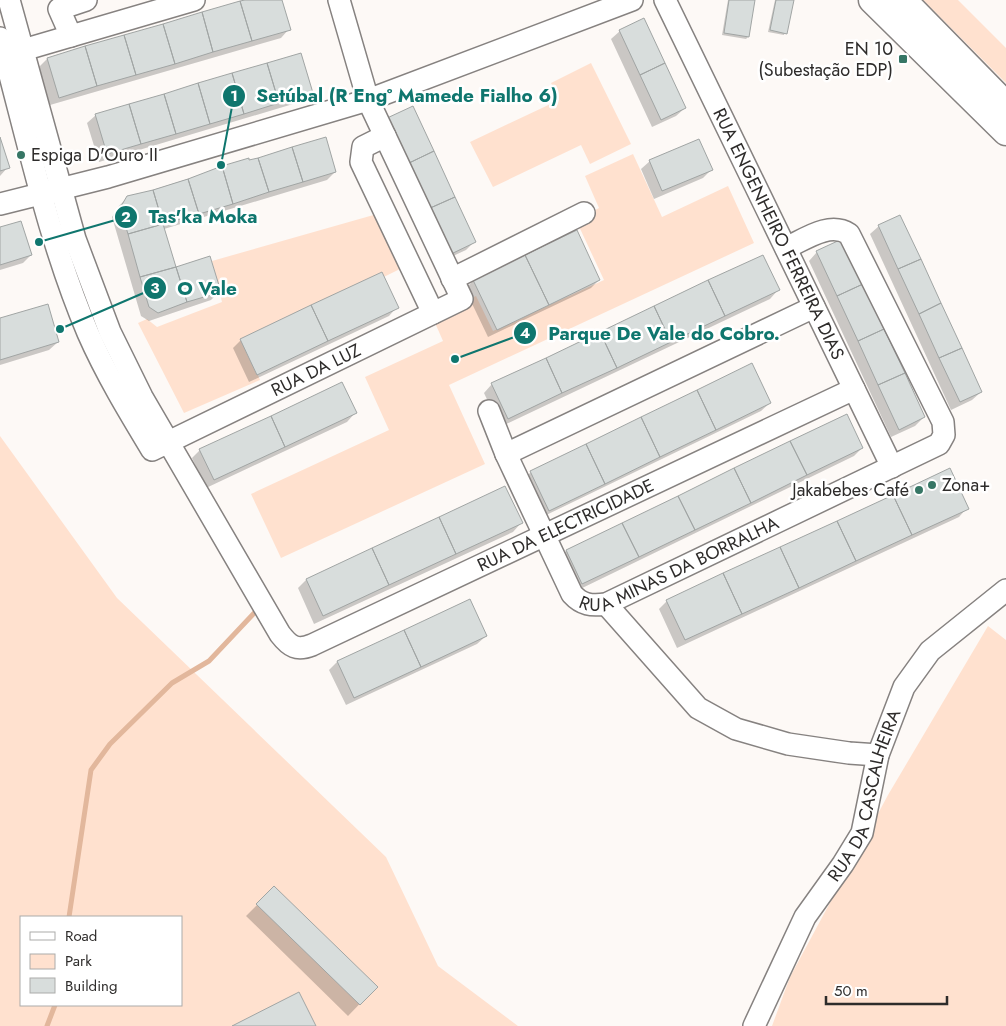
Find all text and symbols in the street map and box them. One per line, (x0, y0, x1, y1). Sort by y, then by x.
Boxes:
place label: EN 10 (Subestação EDP) (758, 36, 893, 83)
marker: EN 10 (Subestação EDP) (897, 53, 909, 65)
callout: Setúbal (R Engº Mamede Fialho 6) (221, 79, 567, 113)
text: Setúbal (R Engº Mamede Fialho 6) (256, 82, 558, 109)
text: 1 (230, 85, 238, 107)
street label: RUA ENGENHEIRO FERREIRA DIAS (707, 104, 851, 364)
place label: Espiga D'Ouro II (31, 142, 158, 168)
marker: Espiga D'Ouro II (15, 149, 27, 161)
callout: Tas'ka Moka (113, 200, 268, 234)
text: Tas'ka Moka (148, 203, 258, 230)
text: 2 (121, 206, 131, 228)
callout: O Vale (142, 271, 247, 305)
text: O Vale (177, 275, 237, 302)
text: 3 (150, 277, 160, 299)
callout: Parque De Vale do Cobro. (513, 316, 790, 350)
text: Parque De Vale do Cobro. (548, 320, 780, 347)
text: 4 (520, 322, 530, 344)
street label: RUA DA LUZ (267, 337, 365, 403)
street label: RUA DA ELECTRICIDADE (473, 472, 658, 578)
place label: Zona+ (942, 472, 990, 498)
place label: Jakabebes Café (790, 477, 909, 503)
marker: Zona+ (926, 479, 938, 491)
marker: Jakabebes Café (913, 484, 925, 496)
street label: RUA MINAS DA BORRALHA (575, 510, 783, 618)
street label: RUA DA CASCALHEIRA (821, 706, 907, 887)
legend (20, 916, 182, 1006)
text: Road (65, 925, 97, 947)
text: Park (65, 950, 92, 972)
scale bar (826, 974, 947, 1006)
text: Building (65, 975, 117, 997)
text: 50 m (834, 980, 868, 1002)

